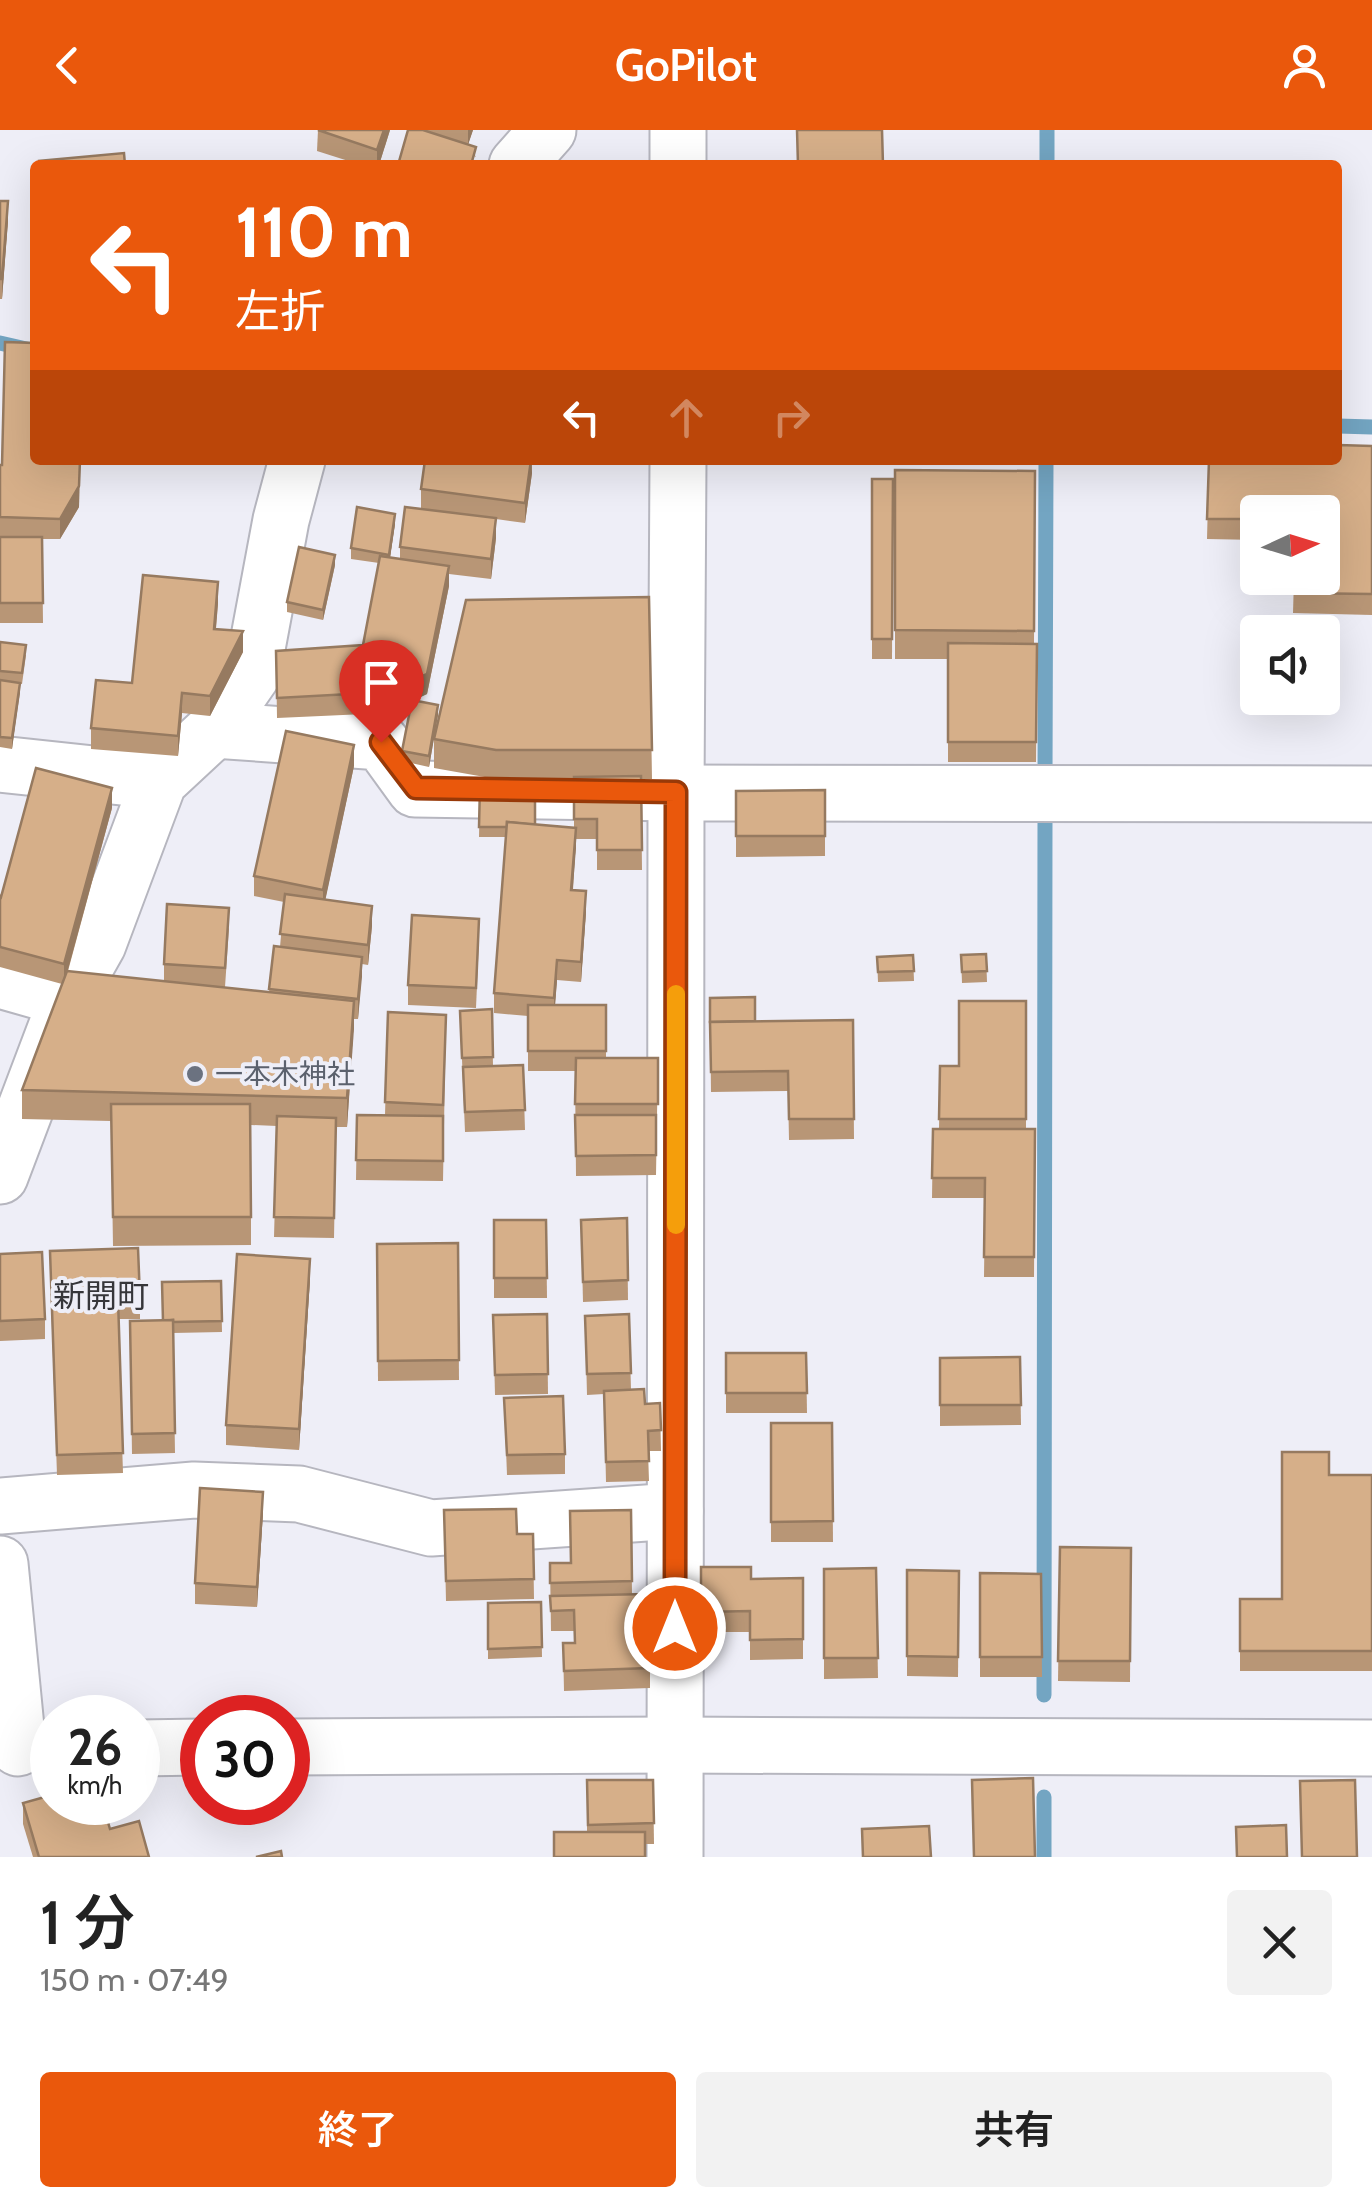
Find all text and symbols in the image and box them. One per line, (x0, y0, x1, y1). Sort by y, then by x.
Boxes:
icon: back (40, 38, 95, 93)
text: GoPilot (615, 38, 757, 92)
icon: person (1277, 38, 1332, 93)
text: 110 m (235, 189, 413, 275)
icon: left (70, 200, 200, 330)
text: 左折 (235, 284, 325, 338)
icon: left (554, 390, 609, 445)
icon: ahead (659, 390, 714, 445)
icon: right (764, 390, 819, 445)
north arrow (1240, 495, 1340, 595)
map controls (1240, 495, 1340, 715)
button: sound (1240, 615, 1340, 715)
pin (339, 640, 424, 743)
icon: arrive (354, 655, 409, 710)
place label: 一本木神社 (215, 1057, 355, 1091)
marker: 一本木神社 (184, 1063, 206, 1085)
district label: 新開町 (53, 1276, 149, 1315)
position arrow (623, 1576, 727, 1680)
speed limit sign: 30 (180, 1695, 310, 1825)
text: 26 (68, 1717, 122, 1778)
text: km/h (68, 1770, 122, 1800)
text: 1 分 (40, 1886, 135, 1959)
button: close (1227, 1890, 1332, 1995)
text: 150 m · 07:49 (40, 1960, 229, 1999)
button: 終了 (40, 2072, 676, 2187)
button: 共有 (696, 2072, 1332, 2187)

